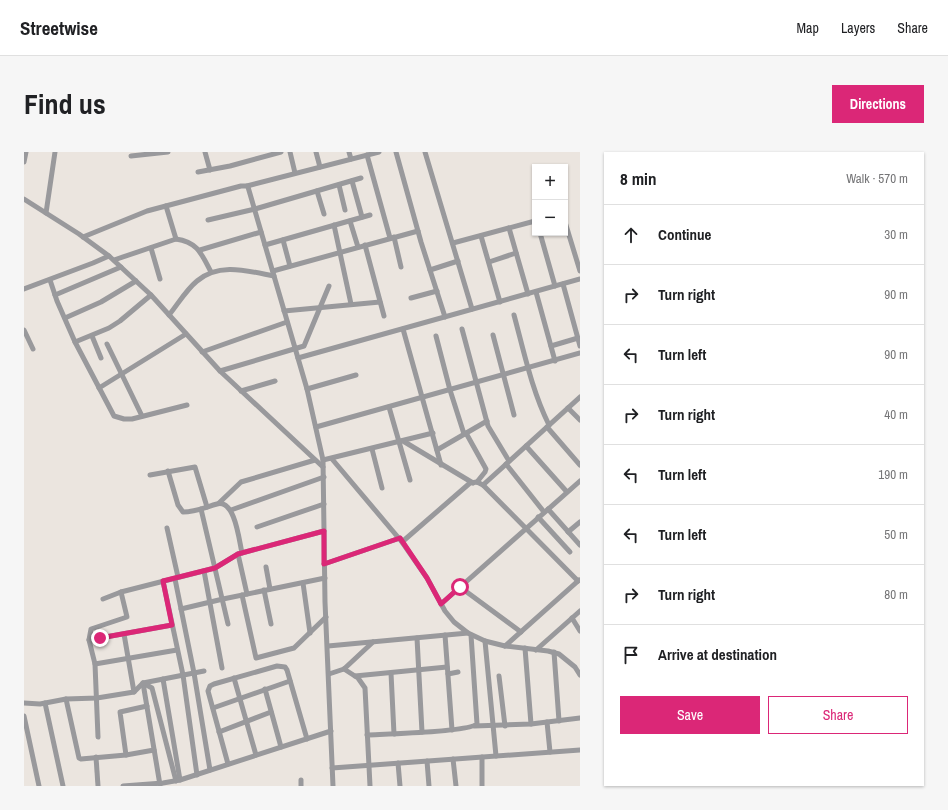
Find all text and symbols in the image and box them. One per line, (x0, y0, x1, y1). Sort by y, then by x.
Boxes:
text: Streetwise (20, 15, 98, 41)
text: Map (797, 19, 819, 37)
text: Layers (841, 19, 875, 37)
text: Share (897, 19, 928, 37)
text: Find us (24, 85, 106, 123)
button: Directions (832, 85, 924, 123)
map controls (532, 164, 568, 236)
button: + (532, 164, 568, 200)
text: 8 min (620, 167, 656, 190)
text: Walk · 570 m (846, 170, 908, 187)
button: − (532, 200, 568, 236)
icon: ahead (620, 224, 642, 246)
text: Continue (658, 224, 711, 245)
text: 30 m (884, 226, 908, 243)
icon: right (620, 284, 642, 306)
text: Turn right (658, 284, 715, 305)
text: 90 m (884, 286, 908, 303)
icon: left (620, 344, 642, 366)
text: Turn left (658, 344, 706, 365)
text: 90 m (884, 346, 908, 363)
icon: right (620, 404, 642, 426)
text: Turn right (658, 404, 715, 425)
text: 40 m (884, 406, 908, 423)
icon: left (620, 464, 642, 486)
text: Turn left (658, 464, 706, 485)
text: 190 m (878, 466, 908, 483)
icon: left (620, 524, 642, 546)
text: Turn left (658, 524, 706, 545)
text: 50 m (884, 526, 908, 543)
route start (451, 578, 469, 596)
icon: right (620, 584, 642, 606)
text: Turn right (658, 584, 715, 605)
text: 80 m (884, 586, 908, 603)
route end (91, 629, 109, 647)
icon: arrive (620, 644, 642, 666)
text: Arrive at destination (658, 644, 777, 665)
button: Save (620, 696, 760, 734)
button: Share (768, 696, 908, 734)

